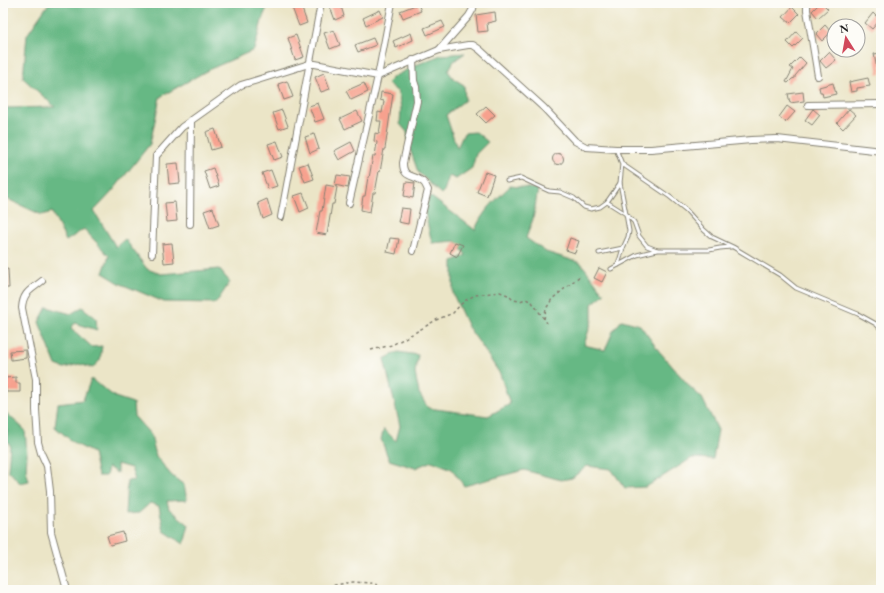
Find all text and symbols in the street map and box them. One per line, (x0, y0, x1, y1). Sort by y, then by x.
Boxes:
north arrow (826, 18, 866, 58)
text: N (838, 20, 850, 36)

